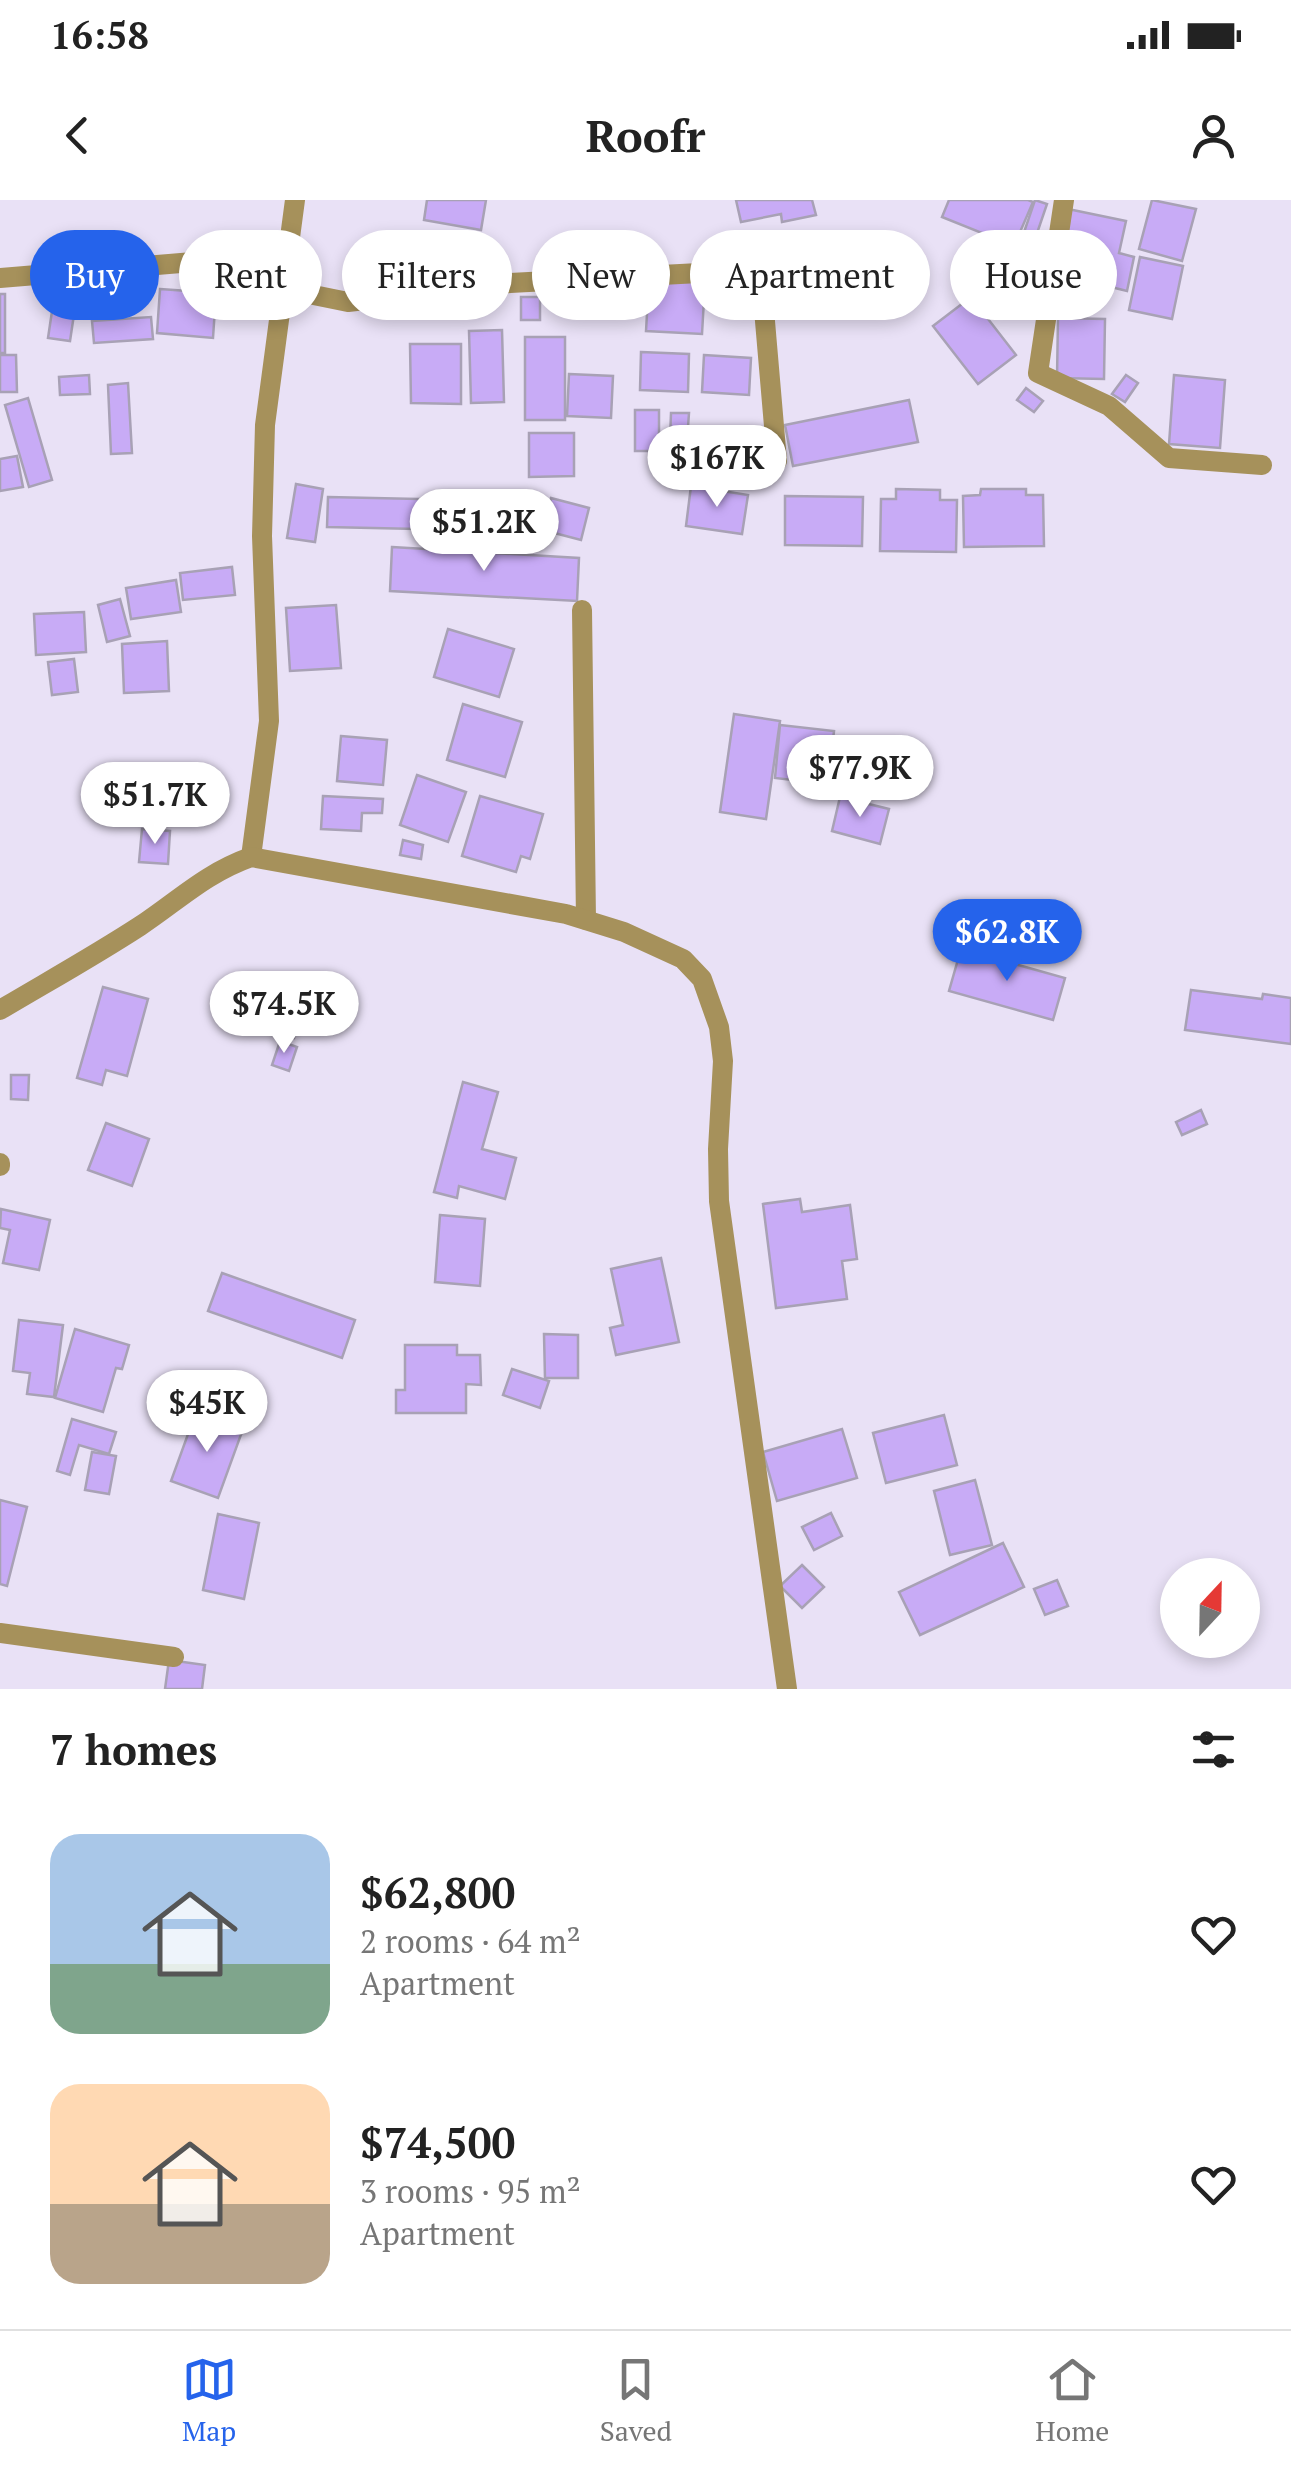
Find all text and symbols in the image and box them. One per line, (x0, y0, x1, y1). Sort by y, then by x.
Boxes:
text: 16:58 (50, 10, 149, 60)
text: Roofr (586, 105, 705, 165)
icon: back (50, 108, 105, 163)
icon: person (1186, 108, 1241, 163)
chip: Buy (30, 230, 159, 320)
chip: Rent (179, 230, 322, 320)
chip: Filters (342, 230, 512, 320)
chip: New (532, 230, 670, 320)
chip: Apartment (690, 230, 930, 320)
chip: House (950, 230, 1117, 320)
pin: $167K (647, 425, 787, 510)
text: $167K (669, 436, 765, 478)
pin: $51.2K (403, 489, 565, 574)
text: $51.2K (432, 500, 536, 542)
pin: $77.9K (779, 735, 941, 820)
text: $77.9K (809, 746, 911, 788)
pin: $51.7K (74, 762, 236, 847)
text: $51.7K (103, 773, 207, 815)
pin: $62.8K (926, 899, 1088, 984)
text: $62.8K (955, 910, 1059, 952)
pin: $74.5K (203, 971, 365, 1056)
text: $74.5K (232, 982, 336, 1024)
pin: $45K (148, 1370, 266, 1455)
text: $45K (169, 1381, 245, 1423)
north arrow (1160, 1558, 1260, 1658)
map controls (1160, 1558, 1260, 1658)
text: 7 homes (50, 1721, 217, 1777)
icon: filters (1186, 1722, 1241, 1777)
text: $62,800 (360, 1864, 515, 1920)
icon: home (130, 1874, 250, 1994)
icon: heart (1186, 1907, 1241, 1962)
text: 2 rooms · 64 m² (360, 1920, 581, 1962)
text: Apartment (360, 1962, 515, 2004)
text: $74,500 (360, 2114, 515, 2170)
icon: home (130, 2124, 250, 2244)
icon: heart (1186, 2157, 1241, 2212)
text: 3 rooms · 95 m² (360, 2170, 581, 2212)
text: Apartment (360, 2212, 515, 2254)
tab: Map (182, 2352, 237, 2449)
tab: Saved (600, 2352, 672, 2449)
tab: Home (1035, 2352, 1109, 2449)

